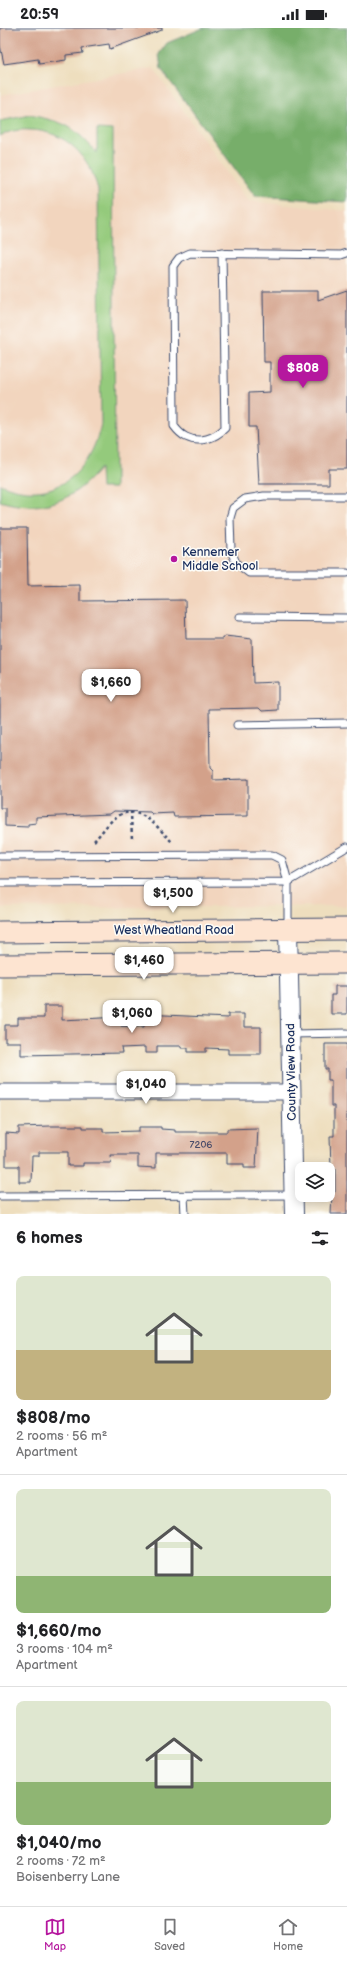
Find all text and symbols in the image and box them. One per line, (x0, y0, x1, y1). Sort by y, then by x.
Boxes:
text: 20:59 (20, 5, 59, 24)
pin: $808 (279, 355, 327, 389)
text: $808 (287, 360, 319, 376)
place label: Kennemer Middle School (182, 545, 258, 574)
marker: Kennemer Middle School (169, 554, 179, 564)
pin: $1,660 (78, 669, 144, 703)
text: $1,660 (91, 674, 131, 690)
pin: $1,500 (140, 880, 206, 914)
text: $1,500 (153, 885, 193, 901)
street label: West Wheatland Road (114, 923, 234, 938)
pin: $1,460 (111, 947, 177, 981)
text: $1,460 (124, 952, 164, 968)
pin: $1,060 (99, 1000, 165, 1034)
text: $1,060 (111, 1005, 153, 1021)
street label: County View Road (283, 1023, 300, 1121)
pin: $1,040 (113, 1071, 179, 1105)
text: $1,040 (126, 1076, 166, 1092)
house number: 7206 (190, 1139, 212, 1151)
map controls (295, 1162, 335, 1202)
button: layers (295, 1162, 335, 1202)
icon: filters (309, 1227, 331, 1249)
text: 6 homes (16, 1228, 83, 1248)
icon: home (138, 1302, 210, 1374)
text: $808/mo (16, 1408, 90, 1428)
text: 2 rooms · 56 m² (16, 1428, 107, 1444)
text: Apartment (16, 1444, 77, 1460)
icon: home (138, 1515, 210, 1587)
text: $1,660/mo (16, 1621, 101, 1641)
text: 3 rooms · 104 m² (16, 1641, 113, 1657)
text: Apartment (16, 1657, 77, 1673)
icon: home (138, 1727, 210, 1799)
text: $1,040/mo (16, 1833, 101, 1853)
text: 2 rooms · 72 m² (16, 1853, 106, 1869)
text: Boisenberry Lane (16, 1869, 120, 1885)
tab: Map (44, 1916, 66, 1953)
tab: Saved (154, 1916, 185, 1953)
tab: Home (273, 1916, 303, 1953)

